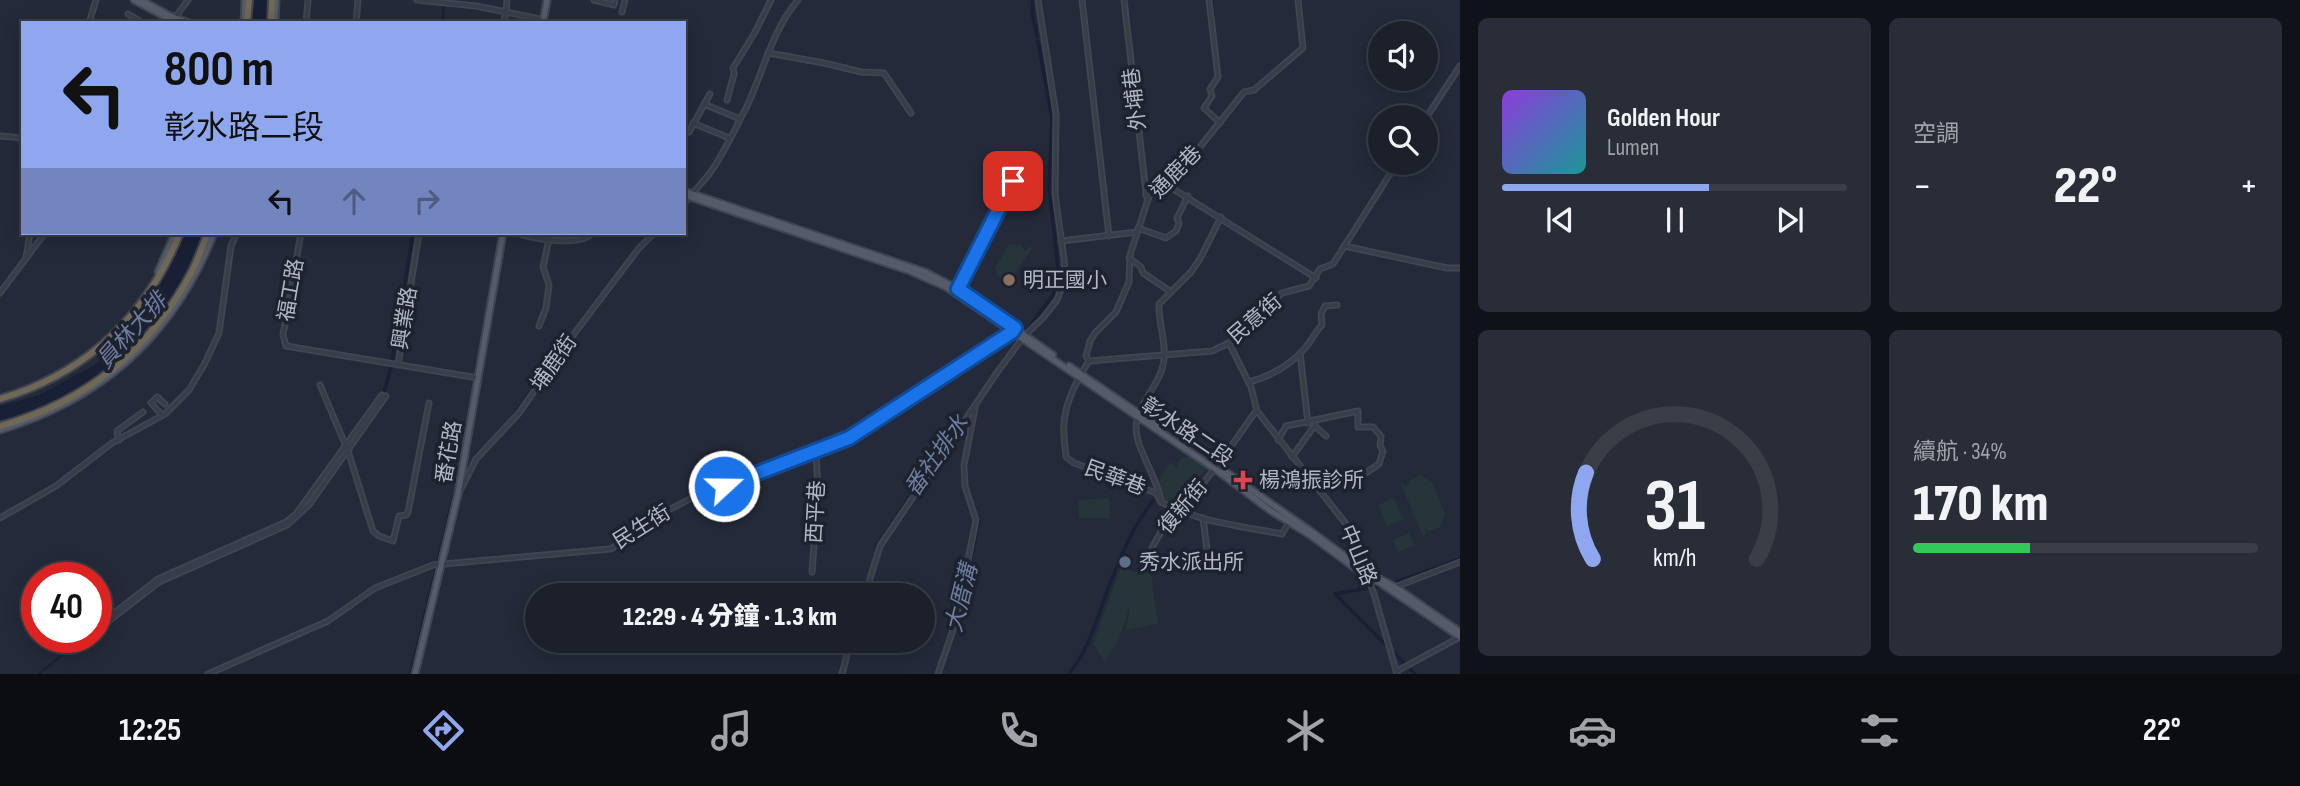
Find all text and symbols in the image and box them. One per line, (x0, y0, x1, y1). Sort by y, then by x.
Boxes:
map controls (1368, 21, 1438, 175)
button: sound (1368, 21, 1438, 91)
text: 800 m (164, 41, 274, 100)
icon: left (49, 49, 140, 140)
street label: 外埔巷 (1119, 66, 1151, 132)
text: Golden Hour (1607, 103, 1720, 134)
button: search (1368, 105, 1438, 175)
text: 彰水路二段 (164, 109, 324, 148)
text: 空調 (1913, 120, 1959, 148)
text: Lumen (1607, 134, 1659, 162)
street label: 通鹿巷 (1145, 141, 1207, 203)
pin (983, 151, 1043, 211)
text: 22° (2054, 155, 2117, 218)
icon: arrive (994, 162, 1032, 200)
text: − (1913, 164, 1932, 209)
text: + (2239, 164, 2258, 209)
icon: left (262, 182, 300, 220)
icon: ahead (335, 182, 373, 220)
icon: right (408, 182, 446, 220)
icon: previous (1541, 201, 1579, 239)
icon: pause (1656, 201, 1694, 239)
icon: next (1771, 201, 1809, 239)
street label: 福工路 (273, 257, 309, 323)
place label: 明正國小 (1023, 268, 1107, 293)
marker: 明正國小 (1001, 272, 1017, 288)
water label: 員林大排 (91, 285, 175, 375)
street label: 興業路 (388, 285, 422, 351)
street label: 民意街 (1223, 289, 1287, 349)
street label: 埔鹿街 (526, 330, 582, 396)
street label: 彰水路二段 (1136, 392, 1238, 472)
water label: 番社排水 (899, 409, 975, 502)
street label: 番花路 (431, 419, 467, 485)
text: 續航 · 34% (1913, 438, 2007, 466)
position arrow (687, 449, 761, 523)
street label: 民華巷 (1081, 455, 1149, 501)
text: 31 (1644, 463, 1705, 551)
place label: 楊鴻振診所 (1259, 468, 1364, 493)
marker: 楊鴻振診所 (1233, 470, 1253, 490)
text: 170 km (1913, 473, 2049, 536)
street label: 復新街 (1153, 475, 1213, 539)
street label: 西平巷 (802, 480, 830, 544)
street label: 民生街 (609, 500, 675, 554)
street label: 中山路 (1334, 521, 1382, 589)
text: km/h (1653, 543, 1696, 574)
place label: 秀水派出所 (1139, 550, 1244, 575)
marker: 秀水派出所 (1117, 554, 1133, 570)
water label: 大厝溝 (940, 558, 985, 635)
speed limit sign: 40 (21, 562, 112, 653)
text: 12:29 · 4 分鐘 · 1.3 km (623, 602, 837, 633)
icon: directions (419, 706, 468, 755)
icon: music (707, 706, 756, 755)
icon: phone (994, 706, 1043, 755)
icon: climate (1281, 706, 1330, 755)
icon: car (1568, 706, 1617, 755)
icon: filters (1855, 706, 1904, 755)
text: 12:25 (119, 711, 181, 750)
text: 22° (2143, 711, 2181, 750)

